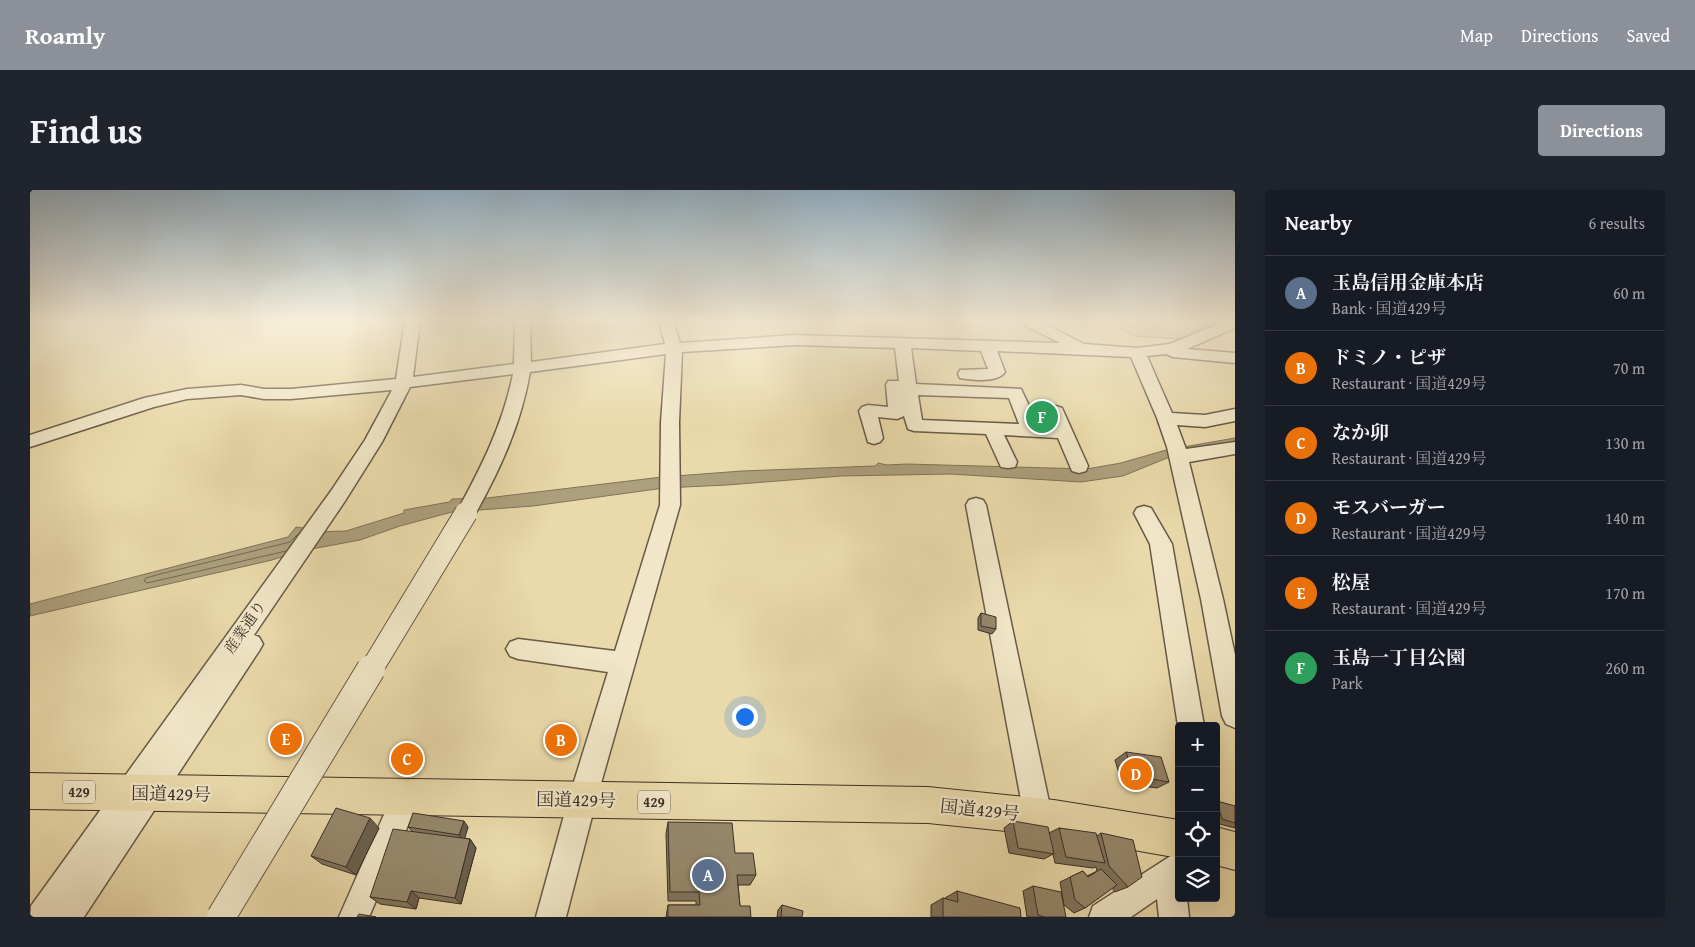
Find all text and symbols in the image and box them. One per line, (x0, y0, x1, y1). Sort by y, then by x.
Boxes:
text: Roamly (25, 18, 105, 53)
text: Map (1460, 22, 1493, 49)
text: Directions (1521, 22, 1598, 49)
text: Saved (1626, 22, 1670, 49)
text: Find us (30, 105, 143, 156)
button: Directions (1538, 105, 1665, 156)
text: Nearby (1285, 207, 1352, 238)
text: 6 results (1588, 211, 1645, 235)
text: 玉島信用金庫本店 (1332, 268, 1484, 296)
text: A (1296, 281, 1306, 305)
text: 60 m (1613, 281, 1645, 305)
text: Bank · 国道429号 (1332, 296, 1447, 320)
text: ドミノ・ピザ (1332, 343, 1446, 371)
text: B (1296, 356, 1306, 380)
text: 70 m (1613, 356, 1645, 380)
text: Restaurant · 国道429号 (1332, 371, 1486, 395)
pin: F (1026, 398, 1058, 436)
text: なか卯 (1332, 418, 1389, 446)
text: C (1296, 431, 1306, 455)
text: 130 m (1605, 431, 1645, 455)
text: Restaurant · 国道429号 (1332, 446, 1486, 470)
text: モスバーガー (1332, 493, 1446, 521)
text: D (1296, 506, 1306, 530)
text: 140 m (1605, 506, 1645, 530)
text: Restaurant · 国道429号 (1332, 521, 1486, 545)
text: 松屋 (1332, 568, 1370, 596)
text: E (1297, 581, 1305, 605)
text: 170 m (1605, 581, 1645, 605)
street label: 産業通り (219, 596, 270, 657)
text: Restaurant · 国道429号 (1332, 596, 1486, 620)
text: 玉島一丁目公園 (1332, 643, 1465, 671)
text: F (1297, 656, 1305, 680)
text: 260 m (1605, 656, 1645, 680)
text: Park (1332, 671, 1363, 695)
your location (732, 704, 758, 730)
pin: E (270, 720, 302, 758)
pin: B (545, 721, 577, 759)
map controls (1175, 722, 1220, 902)
button: + (1175, 722, 1220, 767)
pin: C (391, 740, 423, 778)
pin: D (1120, 755, 1152, 793)
button: − (1175, 767, 1220, 812)
street label: 国道429号 (131, 779, 211, 808)
road number: 429 (63, 780, 95, 804)
street label: 国道429号 (536, 785, 616, 814)
road number: 429 (638, 790, 670, 814)
street label: 国道429号 (939, 792, 1021, 827)
button: locate (1175, 812, 1220, 857)
pin: A (692, 856, 724, 894)
button: layers (1175, 857, 1220, 902)

